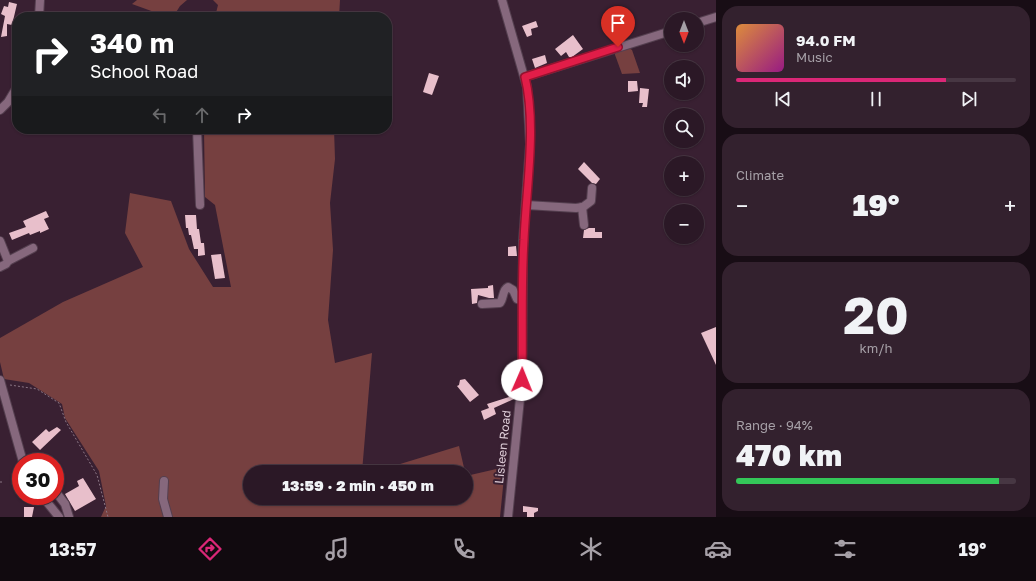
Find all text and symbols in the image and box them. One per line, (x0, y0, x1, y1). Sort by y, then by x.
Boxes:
pin (601, 6, 635, 47)
icon: arrive (607, 12, 629, 34)
north arrow (664, 12, 704, 52)
map controls (664, 12, 704, 244)
text: 340 m (90, 26, 174, 59)
icon: right (24, 28, 76, 80)
text: 94.0 FM (796, 31, 855, 49)
text: Music (796, 49, 833, 65)
text: School Road (90, 60, 198, 82)
button: sound (664, 60, 704, 100)
icon: previous (772, 88, 794, 110)
icon: pause (865, 88, 887, 110)
icon: next (958, 88, 980, 110)
icon: left (149, 104, 171, 126)
icon: ahead (191, 104, 213, 126)
icon: right (233, 104, 255, 126)
button: search (664, 108, 704, 148)
button: + (664, 156, 704, 196)
text: Climate (736, 167, 784, 183)
text: 19° (852, 187, 900, 223)
text: − (736, 192, 748, 219)
text: + (1004, 192, 1016, 219)
button: − (664, 204, 704, 244)
text: 20 (843, 283, 909, 345)
text: km/h (859, 340, 893, 356)
position arrow (501, 359, 543, 401)
street label: Lisleen Road (491, 409, 514, 484)
text: Range · 94% (736, 417, 813, 433)
text: 470 km (736, 437, 842, 473)
speed limit sign: 30 (12, 453, 64, 505)
text: 13:59 · 2 min · 450 m (282, 476, 434, 494)
icon: directions (196, 535, 224, 563)
icon: music (323, 535, 351, 563)
icon: phone (450, 535, 478, 563)
icon: climate (577, 535, 605, 563)
icon: car (704, 535, 732, 563)
icon: filters (831, 535, 859, 563)
text: 13:57 (50, 538, 96, 560)
text: 19° (959, 538, 986, 560)

